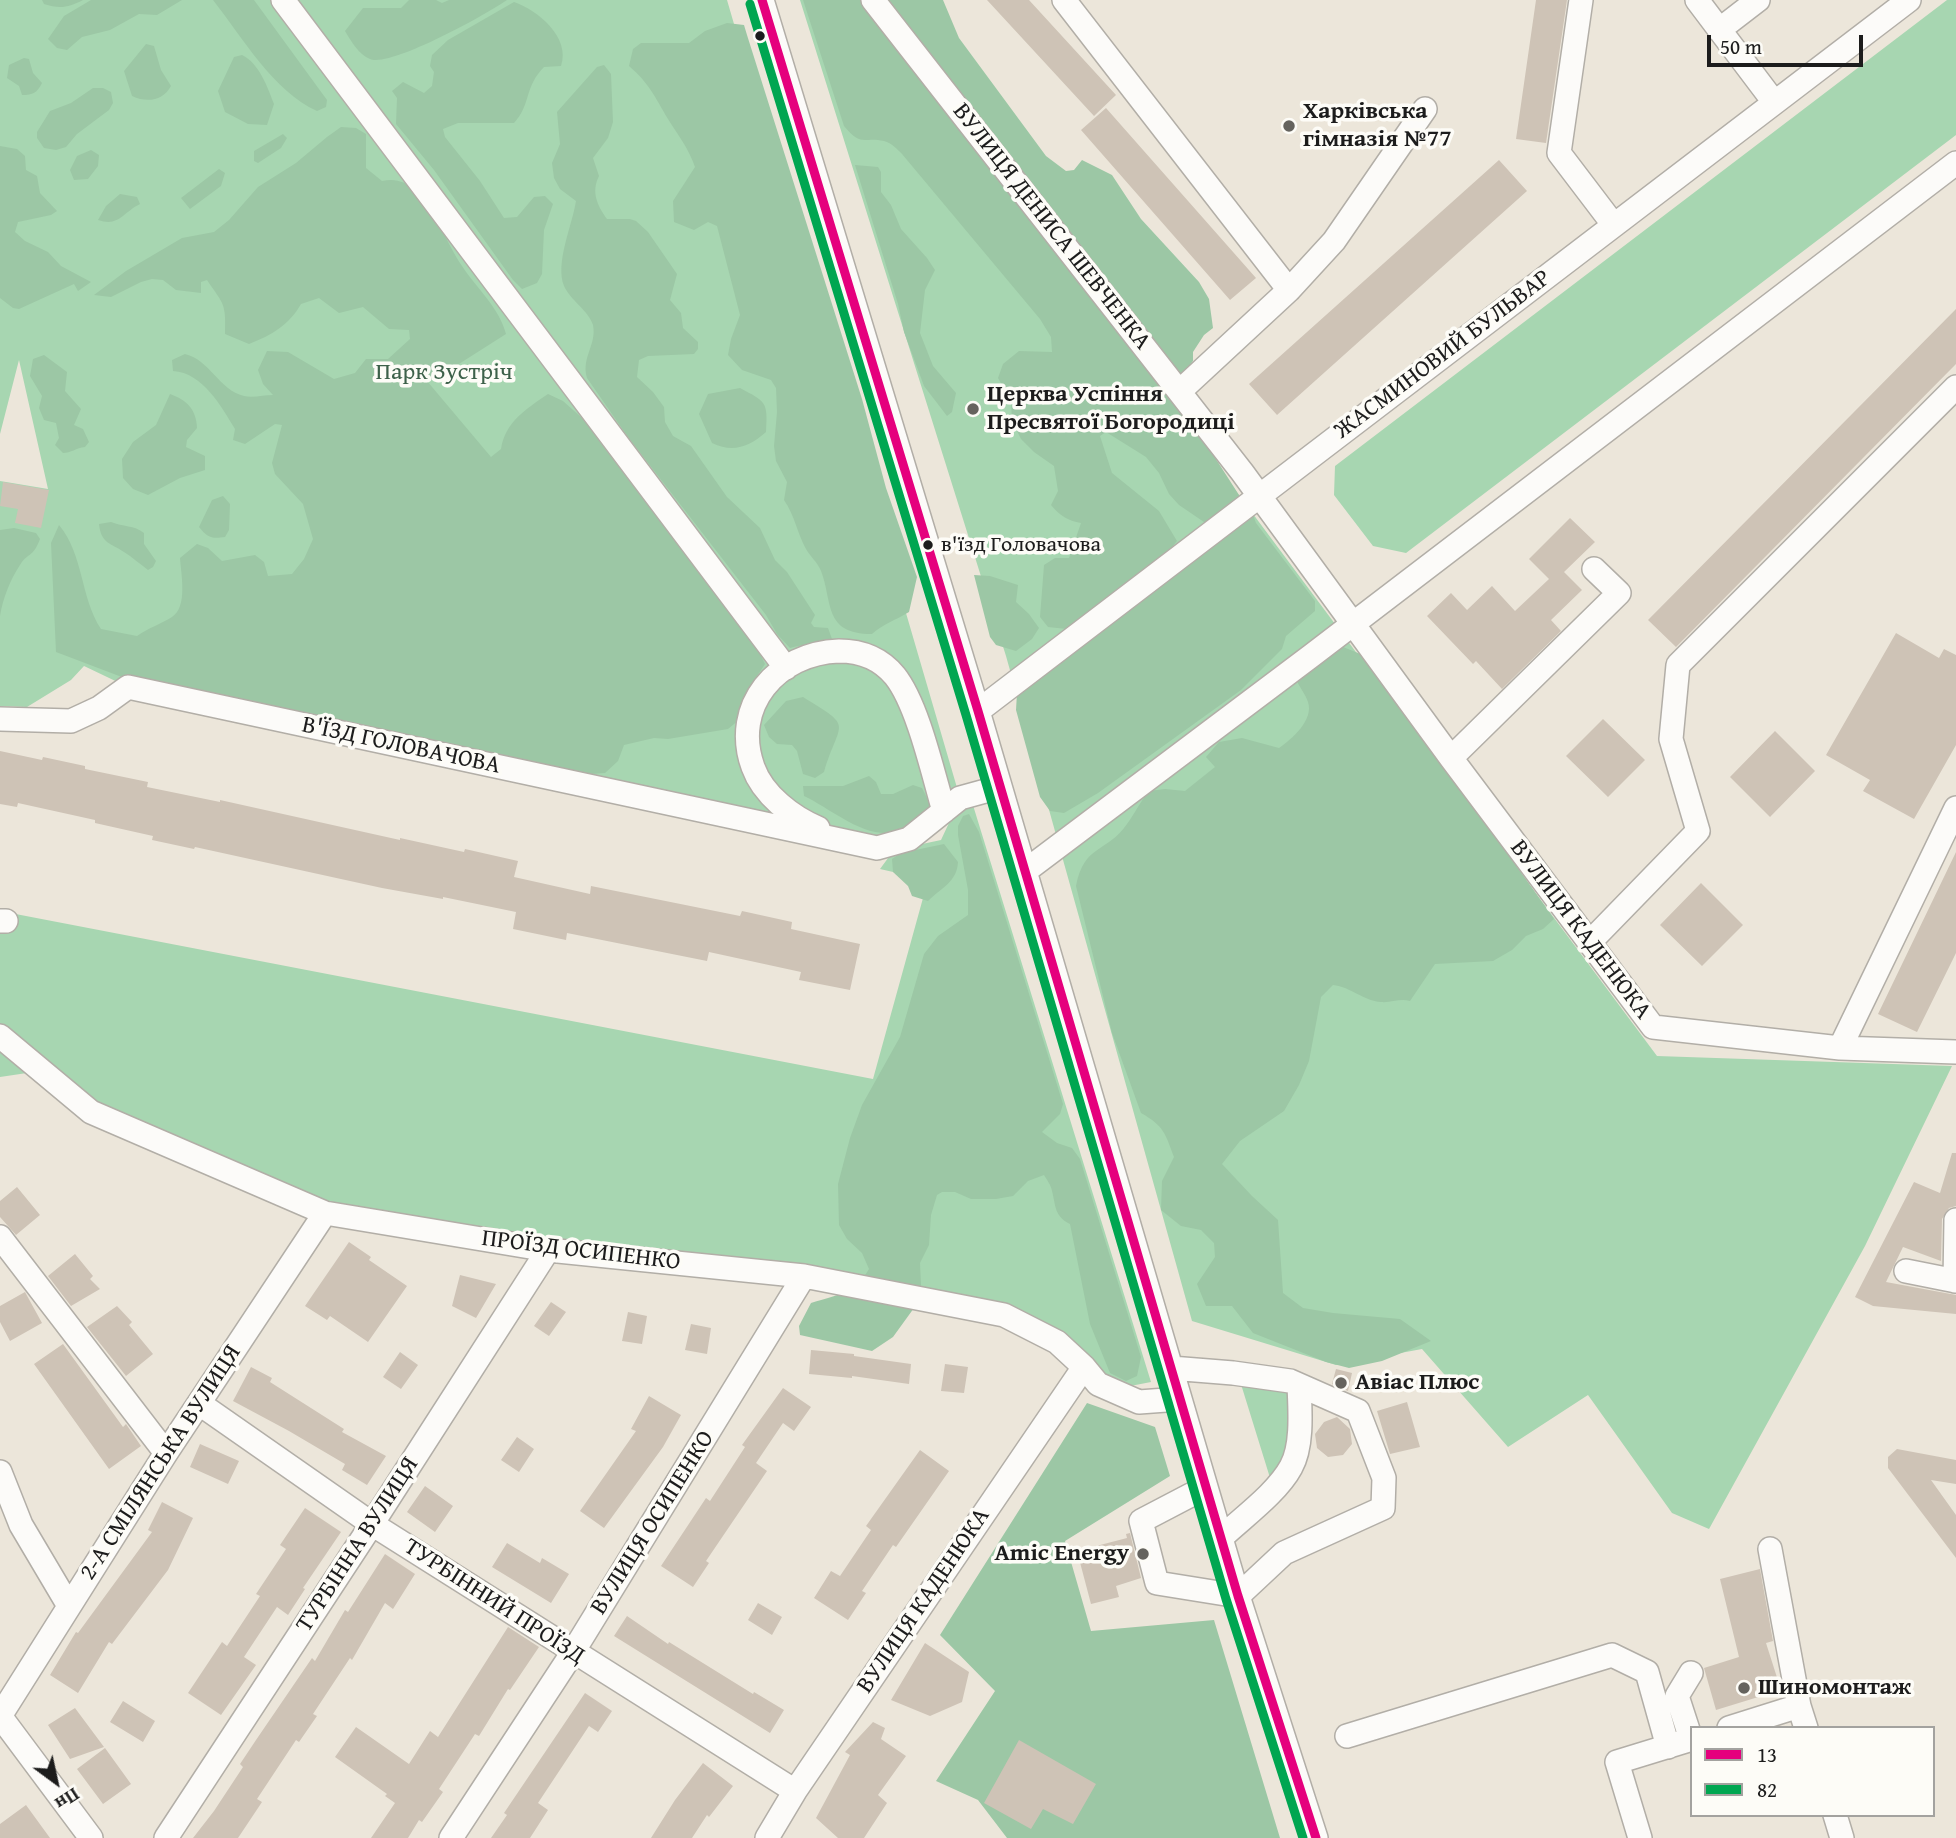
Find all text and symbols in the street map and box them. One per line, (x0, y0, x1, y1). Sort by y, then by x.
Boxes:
scale bar (1711, 21, 1867, 65)
unlabelled marker (753, 29, 767, 43)
text: 50 m (1720, 31, 1762, 62)
street label: ВУЛИЦЯ ДЕНИСА ШЕВЧЕНКА (946, 98, 1156, 356)
place label: Харківська гімназія №77 (1303, 98, 1452, 154)
marker: Харківська гімназія №77 (1281, 118, 1297, 134)
street label: ЖАСМИНОВИЙ БУЛЬВАР (1329, 264, 1557, 446)
park label: Парк Зустріч (375, 359, 513, 387)
place label: Церква Успіння Пресвятої Богородиці (987, 381, 1235, 437)
marker: Церква Успіння Пресвятої Богородиці (965, 401, 981, 417)
place label: в'їзд Головачова (941, 532, 1101, 558)
marker: в'їзд Головачова (921, 538, 935, 552)
street label: В'ЇЗД ГОЛОВАЧОВА (299, 711, 503, 781)
street label: ВУЛИЦЯ КАДЕНЮКА (1503, 835, 1657, 1025)
street label: ПРОЇЗД ОСИПЕНКО (480, 1225, 682, 1277)
street label: 2-А СМІЛЯНСЬКА ВУЛИЦЯ (74, 1340, 248, 1586)
place label: Авіас Плюс (1355, 1369, 1479, 1397)
marker: Авіас Плюс (1333, 1375, 1349, 1391)
street label: ВУЛИЦЯ ОСИПЕНКО (585, 1426, 721, 1620)
street label: ТУРБІННА ВУЛИЦЯ (291, 1452, 425, 1638)
street label: ВУЛИЦЯ КАДЕНЮКА (851, 1503, 997, 1699)
street label: ТУРБІННИЙ ПРОЇЗД (398, 1533, 590, 1671)
place label: Amic Energy (995, 1540, 1129, 1568)
marker: Amic Energy (1135, 1546, 1151, 1562)
place label: Шиномонтаж (1758, 1674, 1911, 1702)
marker: Шиномонтаж (1736, 1680, 1752, 1696)
legend (1690, 1726, 1935, 1817)
text: 13 (1757, 1739, 1777, 1770)
north arrow (21, 1747, 91, 1817)
text: 82 (1757, 1774, 1777, 1805)
text: Пн (50, 1781, 85, 1818)

